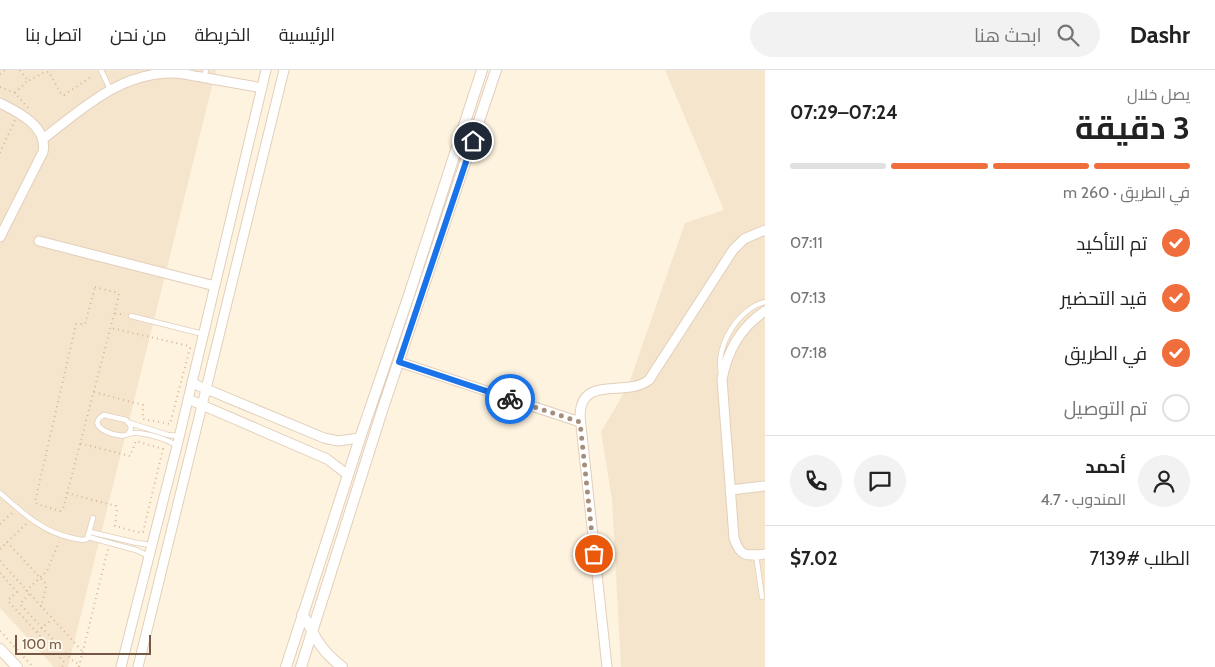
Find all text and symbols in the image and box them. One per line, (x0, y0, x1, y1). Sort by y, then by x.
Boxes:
search box (750, 12, 1100, 57)
text: Dashr (1130, 20, 1190, 49)
icon: search (1054, 21, 1082, 49)
text: اتصل بنا (25, 24, 82, 46)
text: من نحن (110, 24, 166, 46)
text: الخريطة (194, 24, 251, 46)
text: الرئيسية (279, 24, 335, 46)
text: ابحث هنا (974, 24, 1042, 47)
text: يصل خلال (1127, 85, 1190, 104)
text: 07:24–07:29 (790, 101, 898, 124)
text: 3 دقيقة (1075, 108, 1190, 147)
pin (452, 120, 494, 162)
icon: home (459, 127, 487, 155)
text: في الطريق · 260 m (1063, 183, 1190, 202)
icon: check (1162, 229, 1190, 257)
text: تم التأكيد (1076, 232, 1147, 255)
text: 07:11 (790, 233, 823, 252)
icon: check (1162, 284, 1190, 312)
text: قيد التحضير (1061, 287, 1147, 310)
text: 07:13 (790, 288, 826, 307)
icon: check (1162, 339, 1190, 367)
text: في الطريق (1064, 342, 1147, 365)
text: 07:18 (790, 343, 827, 362)
courier (485, 374, 535, 424)
icon: bike (496, 385, 524, 413)
text: تم التوصيل (1064, 397, 1147, 420)
button: phone (790, 455, 842, 507)
button: chat (854, 455, 906, 507)
text: أحمد (1085, 455, 1126, 478)
button: person (1138, 455, 1190, 507)
text: المندوب · 4.7 (1040, 490, 1126, 509)
pin (573, 533, 615, 575)
icon: bag (580, 540, 608, 568)
text: $7.02 (790, 547, 838, 570)
text: الطلب #7139 (1090, 547, 1190, 570)
scale bar (15, 632, 151, 655)
text: 100 m (22, 635, 62, 653)

